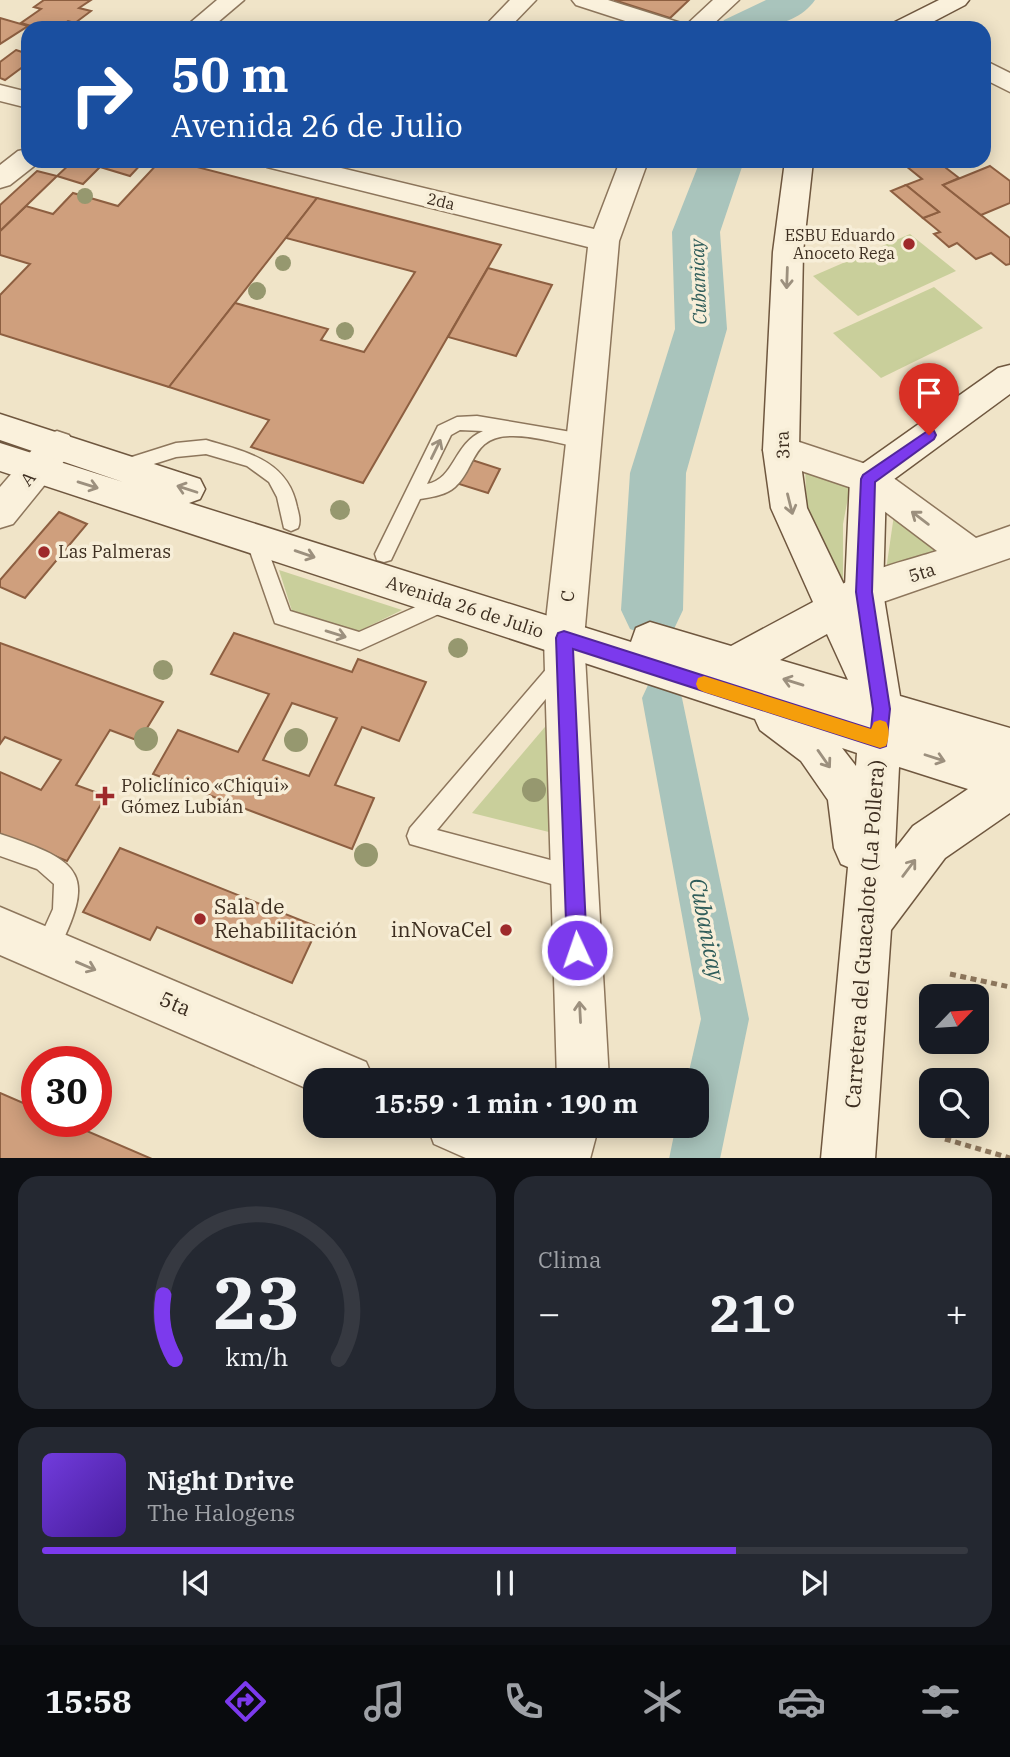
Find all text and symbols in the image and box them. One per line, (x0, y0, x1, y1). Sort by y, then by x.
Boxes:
text: 50 m (171, 42, 289, 105)
icon: right (56, 49, 147, 140)
text: Avenida 26 de Julio (171, 104, 463, 146)
street label: 2da (425, 188, 457, 214)
place label: ESBU Eduardo Anoceto Rega (785, 225, 895, 263)
marker: ESBU Eduardo Anoceto Rega (901, 236, 917, 252)
water label: Cubanicay (684, 238, 711, 325)
one-way arrow (781, 266, 794, 289)
pin (899, 363, 959, 435)
icon: arrive (910, 374, 948, 412)
street label: 3ra (771, 430, 794, 460)
one-way arrow (429, 439, 443, 460)
street label: A (15, 466, 41, 491)
one-way arrow (77, 480, 99, 492)
one-way arrow (176, 481, 198, 494)
one-way arrow (784, 492, 797, 515)
one-way arrow (911, 510, 930, 525)
place label: Las Palmeras (58, 540, 171, 563)
marker: Las Palmeras (36, 544, 52, 560)
one-way arrow (294, 549, 316, 561)
street label: 5ta (905, 557, 938, 588)
street label: Avenida 26 de Julio (384, 570, 547, 643)
street label: C (555, 589, 580, 603)
one-way arrow (325, 629, 347, 641)
one-way arrow (782, 675, 804, 687)
one-way arrow (817, 749, 831, 768)
one-way arrow (924, 753, 946, 765)
street label: Carretera del Guacalote (La Pollera) (838, 759, 890, 1109)
place label: Policlínico «Chiqui» Gómez Lubián (121, 774, 289, 818)
marker: Policlínico «Chiqui» Gómez Lubián (95, 786, 115, 806)
one-way arrow (902, 859, 917, 878)
water label: Cubanicay (683, 875, 733, 985)
place label: Sala de Rehabilitación (214, 892, 357, 944)
marker: Sala de Rehabilitación (192, 911, 208, 927)
position arrow (540, 913, 614, 987)
place label: inNovaCel (391, 915, 492, 943)
marker: inNovaCel (498, 922, 514, 938)
one-way arrow (75, 960, 96, 973)
street label: 5ta (155, 984, 195, 1022)
north arrow (919, 984, 989, 1054)
map controls (919, 984, 989, 1138)
one-way arrow (573, 1000, 586, 1023)
speed limit sign: 30 (21, 1046, 112, 1137)
button: search (919, 1068, 989, 1138)
text: 15:59 · 1 min · 190 m (374, 1086, 638, 1120)
text: Clima (538, 1244, 602, 1274)
text: 23 (213, 1254, 301, 1349)
text: 21° (710, 1279, 796, 1346)
text: − (538, 1288, 561, 1337)
text: + (945, 1288, 968, 1337)
text: km/h (225, 1339, 289, 1372)
text: Night Drive (147, 1463, 294, 1497)
text: The Halogens (147, 1497, 295, 1527)
icon: previous (177, 1564, 215, 1602)
icon: pause (486, 1564, 524, 1602)
icon: next (795, 1564, 833, 1602)
icon: directions (221, 1677, 270, 1726)
icon: music (360, 1677, 409, 1726)
icon: phone (499, 1677, 548, 1726)
icon: climate (638, 1677, 687, 1726)
icon: car (777, 1677, 826, 1726)
icon: filters (916, 1677, 965, 1726)
text: 15:58 (45, 1680, 131, 1722)

